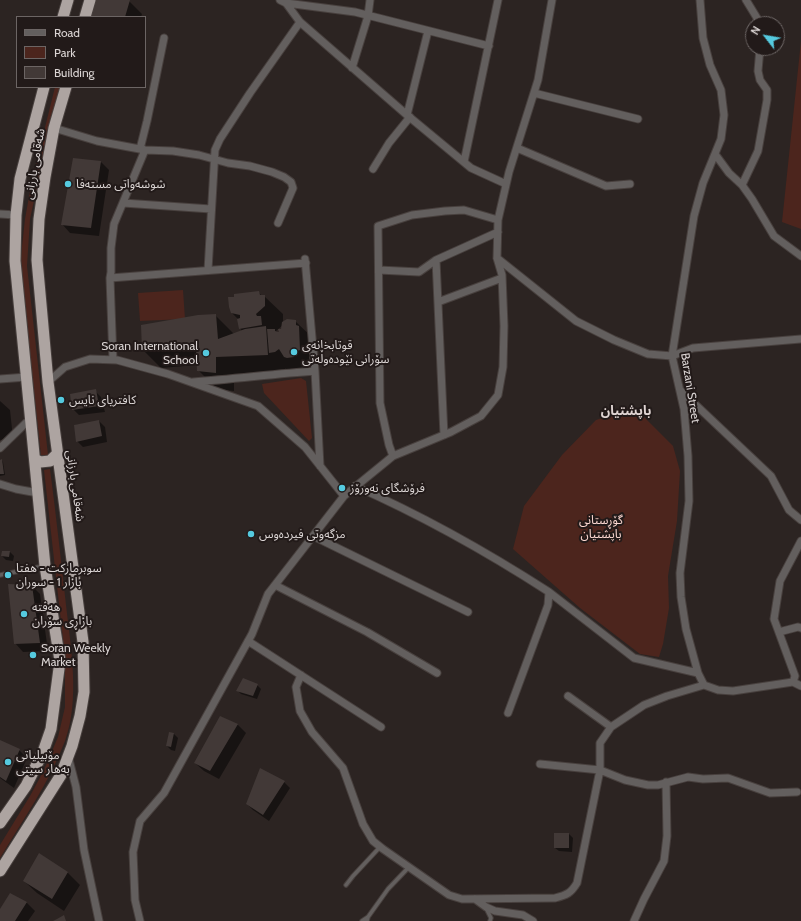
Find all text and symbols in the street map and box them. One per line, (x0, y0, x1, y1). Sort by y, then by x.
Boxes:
legend (16, 16, 146, 88)
north arrow (745, 16, 785, 56)
text: N (748, 23, 764, 37)
text: Road (54, 25, 80, 40)
text: Park (54, 45, 76, 60)
text: Building (54, 65, 95, 80)
street label: شەقامی بارزانی (22, 127, 48, 201)
place label: شوشەواتی مستەفا (76, 177, 165, 191)
marker: شوشەواتی مستەفا (63, 179, 73, 189)
place label: قوتابخانەی سۆرانی نێودەوڵەتی (302, 338, 389, 366)
place label: Soran International School (101, 339, 198, 367)
marker: قوتابخانەی سۆرانی نێودەوڵەتی (289, 347, 299, 357)
marker: Soran International School (201, 348, 211, 358)
street label: Barzani Street (677, 352, 703, 424)
place label: کافتریای نایس (69, 393, 136, 407)
marker: کافتریای نایس (56, 395, 66, 405)
district label: باپشتیان (601, 403, 651, 419)
street label: شەقامی بارزانی (63, 449, 87, 523)
place label: فرۆشگای نەورۆز (350, 481, 425, 495)
marker: فرۆشگای نەورۆز (337, 483, 347, 493)
park label: گۆڕستانی باپشتیان (579, 513, 623, 541)
place label: مزگەوتی فیردەوس (259, 527, 346, 541)
marker: مزگەوتی فیردەوس (246, 529, 256, 539)
place label: سوبرماركت - هفتا بازار 1 - سوران (16, 561, 102, 589)
marker: سوبرماركت - هفتا بازار 1 - سوران (3, 570, 13, 580)
place label: هەفتە بازاڕی سۆران (32, 600, 92, 628)
marker: هەفتە بازاڕی سۆران (19, 609, 29, 619)
place label: Soran Weekly Market (41, 641, 111, 669)
marker: Soran Weekly Market (28, 650, 38, 660)
place label: مۆبیلیاتی بەهار سیتی (16, 748, 70, 776)
marker: مۆبیلیاتی بەهار سیتی (3, 757, 13, 767)

